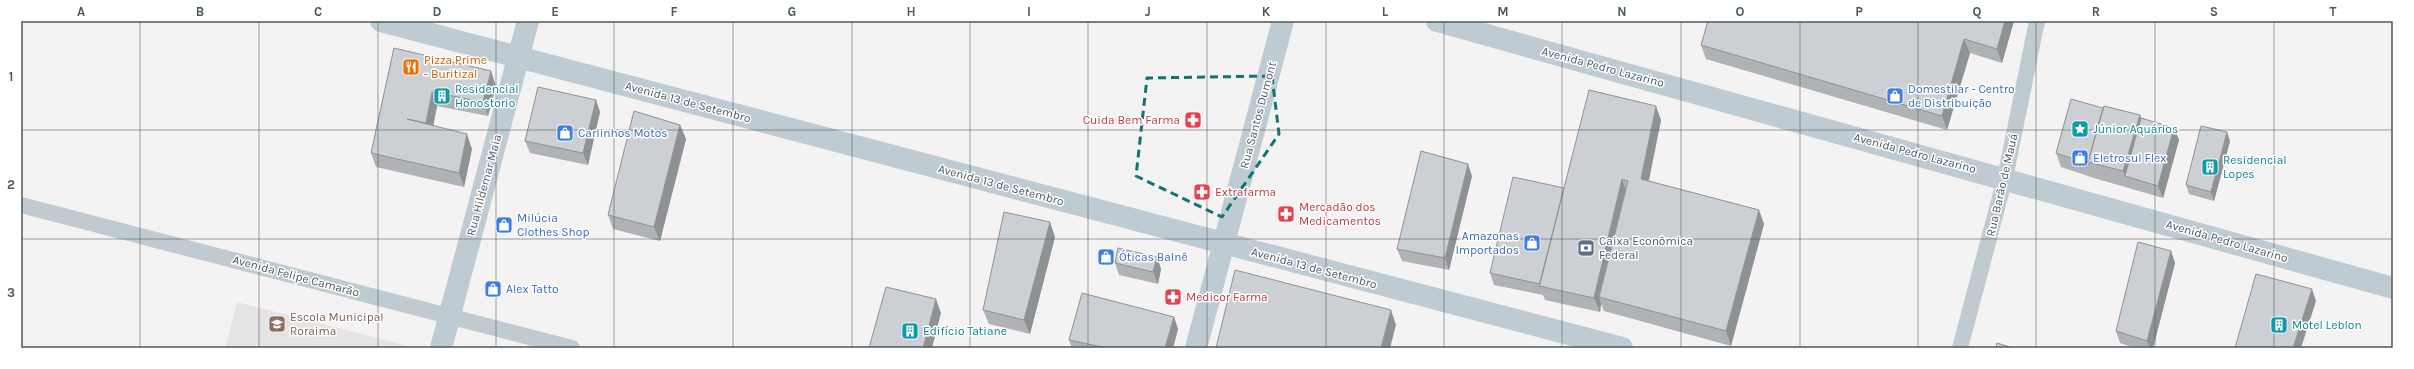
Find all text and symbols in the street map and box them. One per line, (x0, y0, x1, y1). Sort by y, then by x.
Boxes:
text: A (77, 4, 85, 19)
text: B (196, 4, 204, 19)
text: C (314, 4, 322, 19)
text: D (433, 4, 442, 19)
text: E (551, 4, 559, 19)
text: F (670, 4, 678, 19)
text: G (788, 4, 796, 19)
text: H (906, 4, 916, 19)
text: I (1027, 4, 1031, 19)
text: J (1145, 4, 1151, 19)
text: K (1262, 4, 1271, 19)
text: L (1382, 4, 1389, 19)
text: M (1497, 4, 1509, 19)
text: N (1617, 4, 1627, 19)
text: O (1736, 4, 1745, 19)
text: P (1855, 4, 1863, 19)
text: Q (1973, 4, 1982, 19)
text: R (2092, 4, 2100, 19)
text: S (2210, 4, 2218, 19)
text: T (2330, 4, 2337, 19)
street label: Avenida Pedro Lazarino (1540, 44, 1666, 90)
place label: Pizza Prime - Buritizal (424, 53, 487, 81)
restaurant icon: Pizza Prime - Buritizal (401, 57, 421, 77)
street label: Rua Santos Dumont (1237, 60, 1279, 170)
text: 1 (9, 69, 13, 84)
street label: Avenida 13 de Setembro (624, 78, 752, 126)
place label: Residencial Honostorio (455, 82, 519, 110)
place label: Domestilar - Centro de Distribuição (1908, 82, 2015, 110)
building icon: Residencial Honostorio (432, 86, 452, 106)
shop icon: Domestilar - Centro de Distribuição (1885, 86, 1905, 106)
pharmacy icon: Cuida Bem Farma (1183, 110, 1203, 130)
place label: Cuida Bem Farma (1083, 113, 1180, 127)
place icon: Júnior Aquários (2070, 119, 2090, 139)
place label: Júnior Aquários (2093, 122, 2178, 136)
shop icon: Carlinhos Motos (555, 123, 575, 143)
place label: Carlinhos Motos (578, 126, 668, 140)
street label: Avenida Pedro Lazarino (1852, 130, 1978, 176)
street label: Rua Barão de Mauá (1983, 132, 2021, 238)
street label: Rua Hildemar Maia (464, 133, 504, 237)
shop icon: Eletrosul Flex (2070, 148, 2090, 168)
place label: Eletrosul Flex (2093, 151, 2166, 165)
place label: Residencial Lopes (2223, 153, 2287, 181)
building icon: Residencial Lopes (2200, 157, 2220, 177)
street label: Avenida 13 de Setembro (937, 161, 1065, 209)
text: 2 (7, 177, 15, 192)
pharmacy icon: Extrafarma (1192, 182, 1212, 202)
place label: Extrafarma (1215, 185, 1276, 199)
place label: Mercadão dos Medicamentos (1299, 200, 1381, 228)
pharmacy icon: Mercadão dos Medicamentos (1276, 204, 1296, 224)
place label: Milúcia Clothes Shop (517, 211, 589, 239)
shop icon: Milúcia Clothes Shop (494, 215, 514, 235)
street label: Avenida Pedro Lazarino (2164, 217, 2290, 265)
place label: Amazonas Importados (1455, 229, 1519, 257)
shop icon: Amazonas Importados (1522, 233, 1542, 253)
place label: Caixa Econômica Federal (1599, 234, 1693, 262)
bank icon: Caixa Econômica Federal (1576, 238, 1596, 258)
street label: Avenida 13 de Setembro (1250, 244, 1378, 292)
shop icon: Óticas Balnê (1096, 247, 1116, 267)
place label: Óticas Balnê (1119, 249, 1188, 264)
street label: Avenida Felipe Camarão (231, 252, 361, 300)
shop icon: Alex Tatto (483, 279, 503, 299)
place label: Alex Tatto (506, 282, 559, 296)
text: 3 (7, 285, 15, 300)
pharmacy icon: Medicor Farma (1163, 287, 1183, 307)
place label: Medicor Farma (1186, 290, 1268, 304)
place label: Escola Municipal Roraima (290, 310, 384, 338)
school or university icon: Escola Municipal Roraima (267, 314, 287, 334)
building icon: Motel Leblon (2269, 315, 2289, 335)
place label: Motel Leblon (2292, 318, 2362, 332)
building icon: Edifício Tatiane (900, 321, 920, 341)
place label: Edifício Tatiane (923, 324, 1007, 338)

